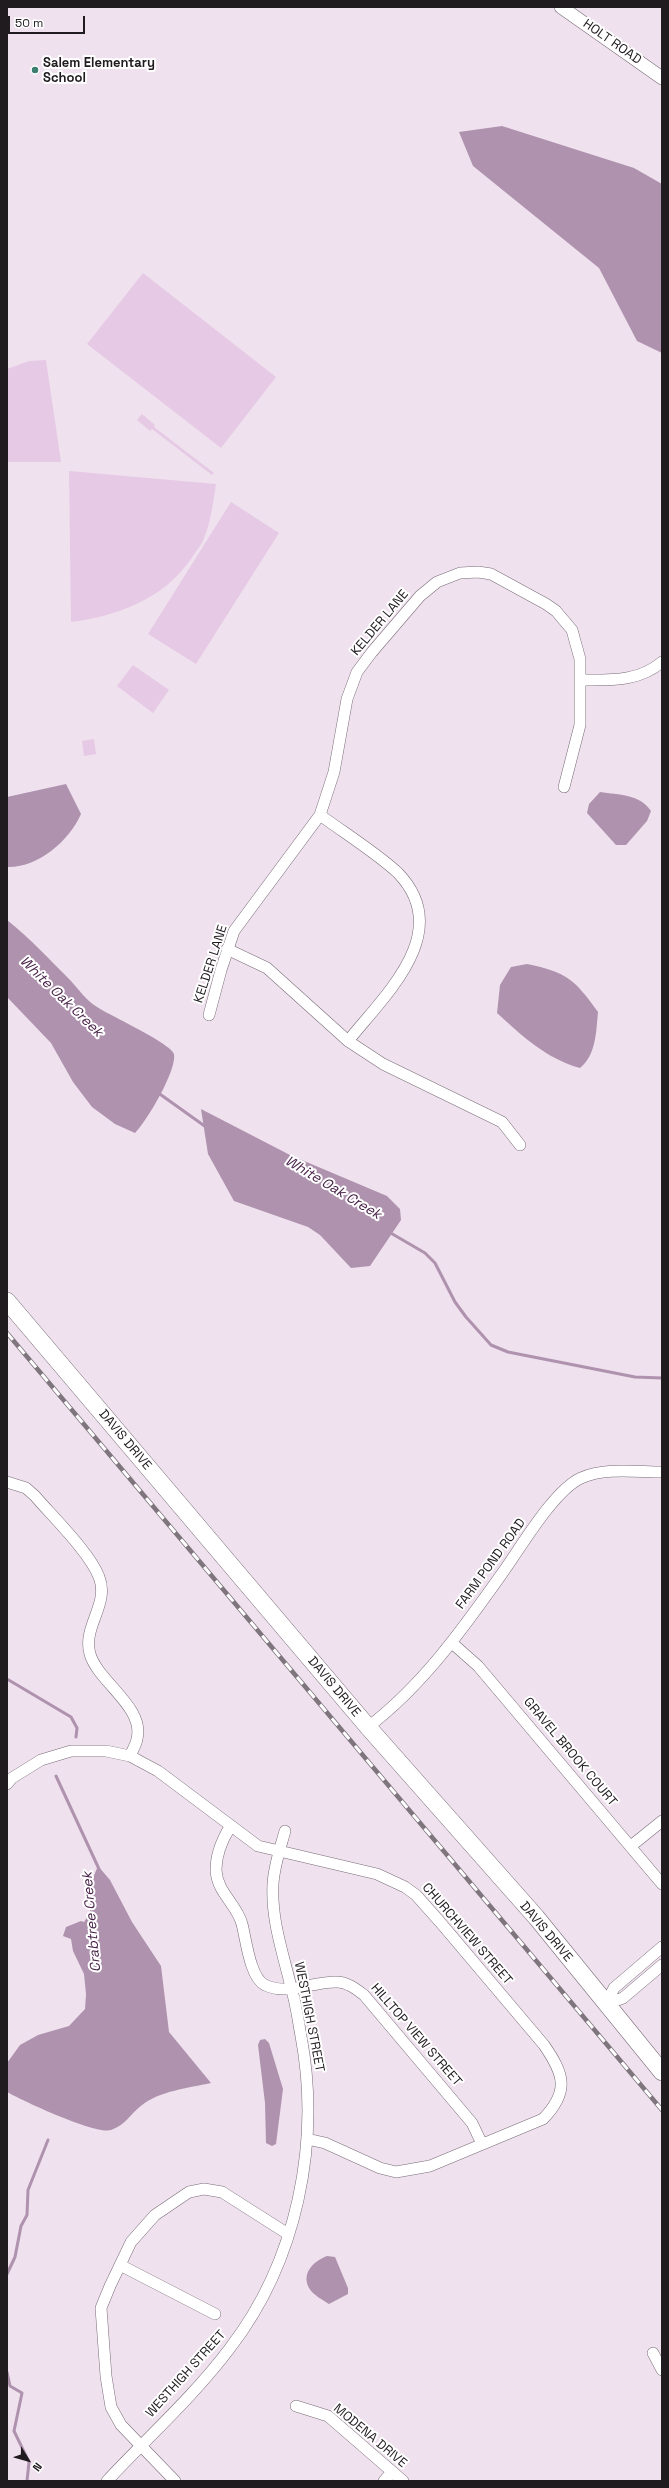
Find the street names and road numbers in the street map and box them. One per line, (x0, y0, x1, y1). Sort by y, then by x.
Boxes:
street label: HOLT ROAD (580, 16, 644, 68)
street label: KELDER LANE (348, 587, 412, 659)
street label: KELDER LANE (191, 923, 231, 1005)
street label: DAVIS DRIVE (95, 1407, 155, 1473)
street label: FARM POND ROAD (453, 1516, 529, 1612)
street label: DAVIS DRIVE (304, 1654, 364, 1720)
street label: GRAVEL BROOK COURT (520, 1695, 620, 1809)
street label: CHURCHVIEW STREET (419, 1880, 515, 1988)
street label: DAVIS DRIVE (516, 1899, 576, 1965)
street label: WESTHIGH STREET (291, 1961, 327, 2073)
street label: HILLTOP VIEW STREET (367, 1981, 465, 2089)
street label: WESTHIGH STREET (143, 2327, 229, 2421)
street label: MODENA DRIVE (330, 2401, 410, 2471)

